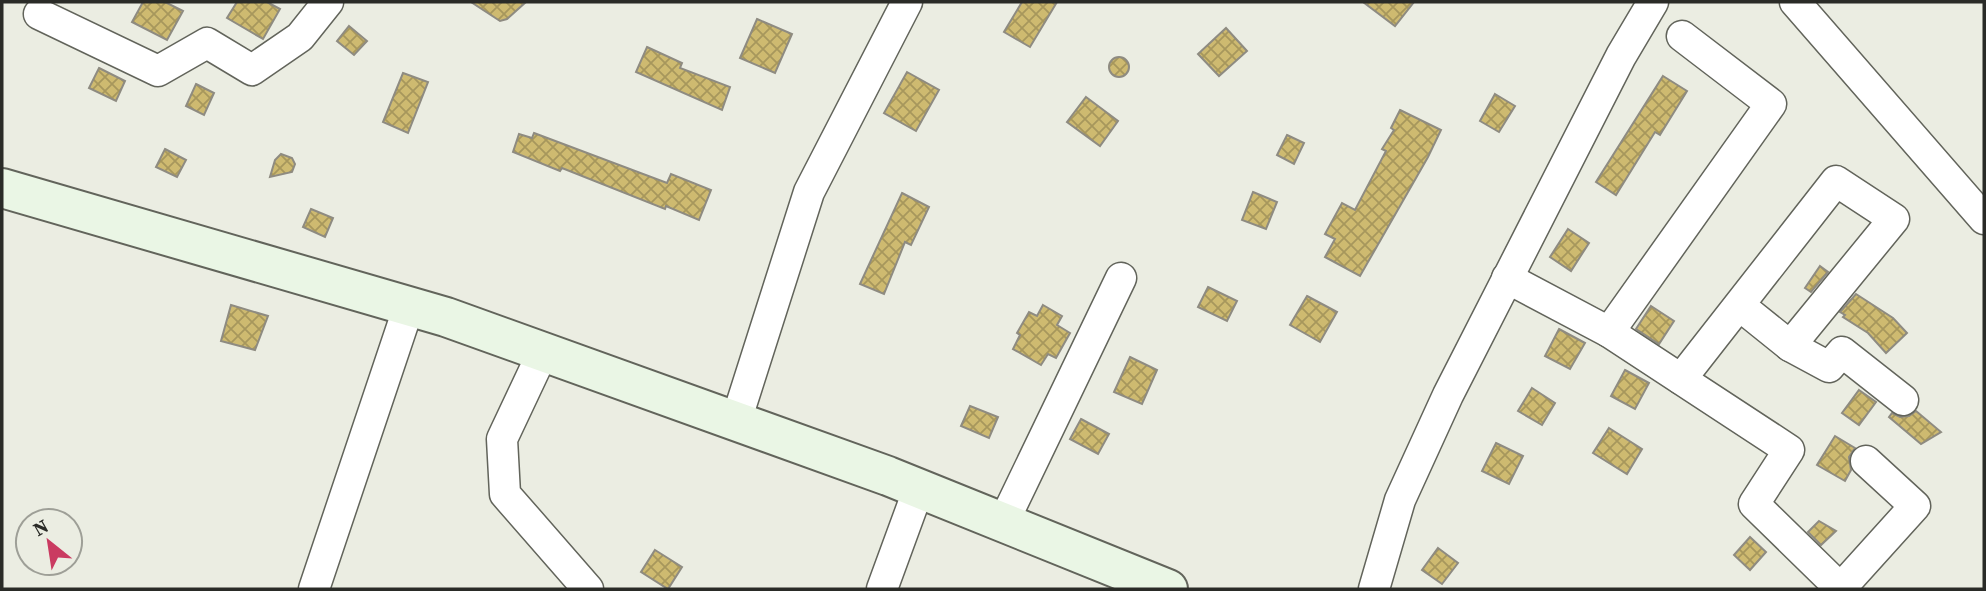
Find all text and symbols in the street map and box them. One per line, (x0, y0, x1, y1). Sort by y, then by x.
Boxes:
north arrow (14, 507, 84, 577)
text: N (28, 512, 53, 542)

